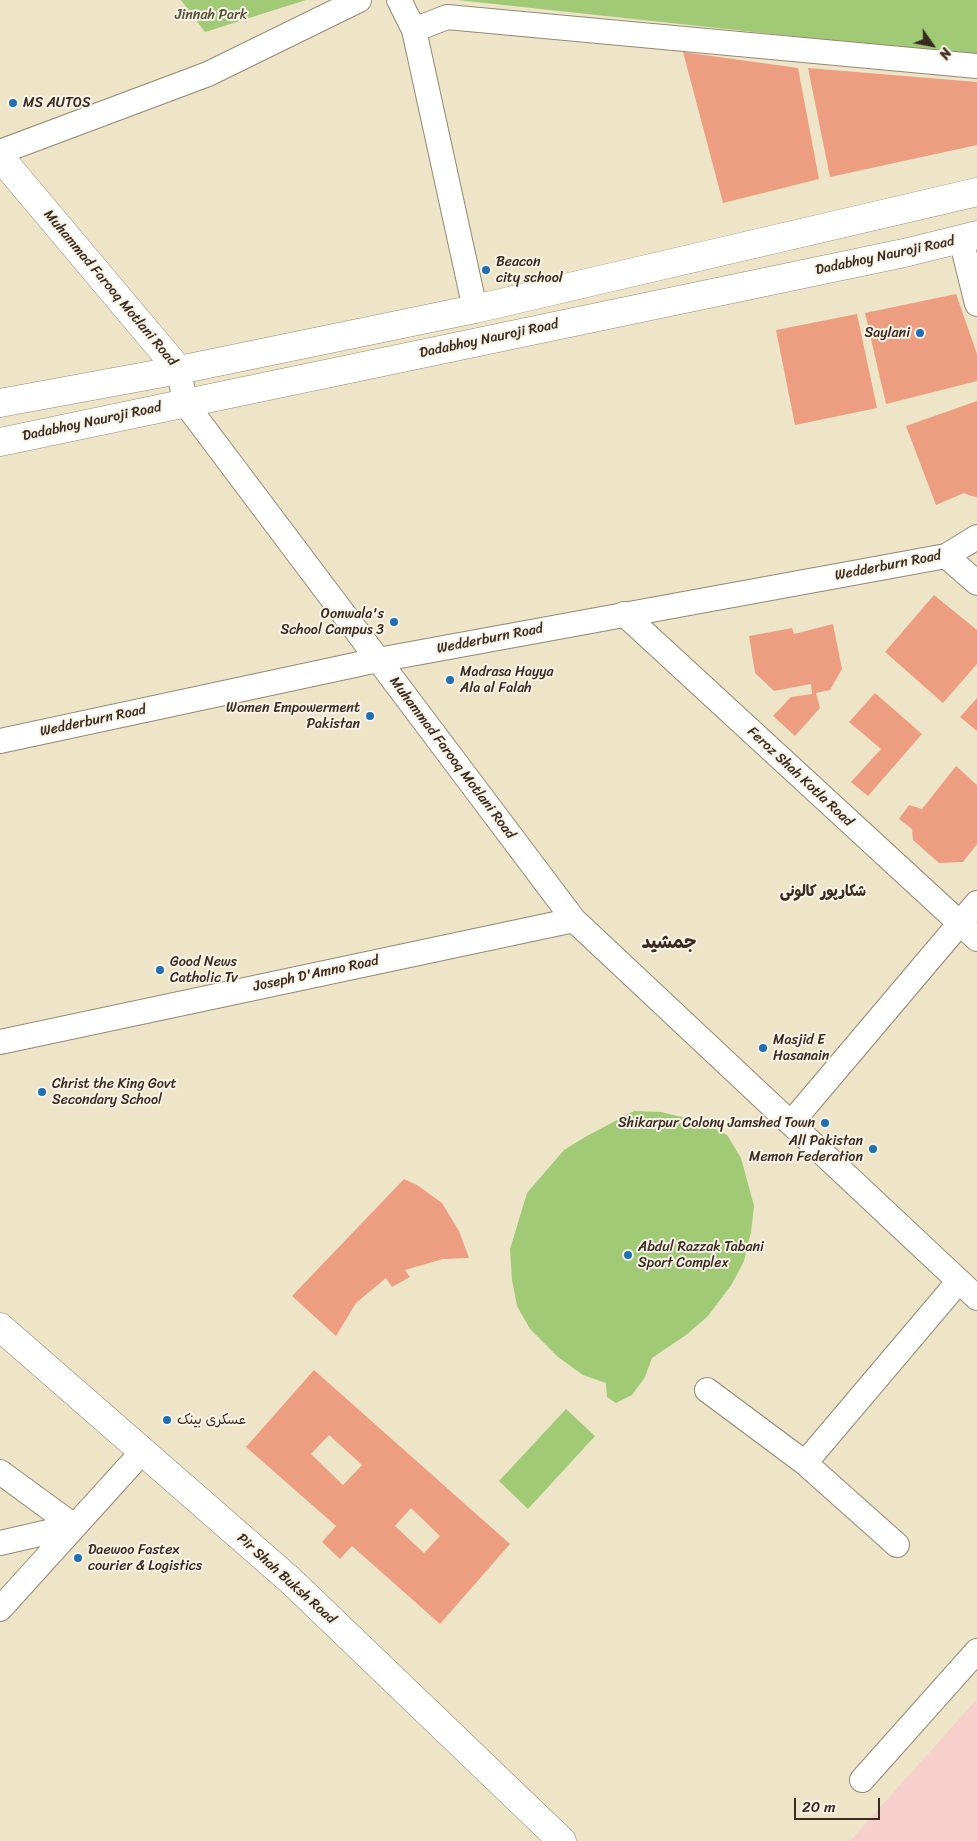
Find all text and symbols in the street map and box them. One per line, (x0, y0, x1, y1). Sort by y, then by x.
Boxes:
park label: Jinnah Park (175, 7, 247, 23)
north arrow (907, 20, 957, 70)
text: N (932, 43, 958, 64)
place label: MS AUTOS (23, 95, 91, 111)
marker: MS AUTOS (7, 97, 19, 109)
street label: Muhammad Farooq Motlani Road (40, 207, 180, 369)
street label: Dadabhoy Nauroji Road (814, 233, 956, 279)
place label: Beacon city school (496, 254, 563, 286)
marker: Beacon city school (480, 264, 492, 276)
street label: Dadabhoy Nauroji Road (418, 316, 560, 362)
place label: Saylani (864, 325, 910, 341)
marker: Saylani (914, 327, 926, 339)
street label: Dadabhoy Nauroji Road (21, 399, 163, 445)
street label: Wedderburn Road (833, 547, 943, 585)
place label: Oonwala's School Campus 3 (281, 606, 384, 638)
marker: Oonwala's School Campus 3 (388, 616, 400, 628)
street label: Wedderburn Road (435, 620, 545, 658)
place label: Madrasa Hayya Ala al Falah (460, 664, 554, 696)
street label: Muhammad Farooq Motlani Road (386, 674, 518, 842)
marker: Madrasa Hayya Ala al Falah (444, 674, 456, 686)
place label: Women Empowerment Pakistan (226, 700, 360, 732)
street label: Wedderburn Road (38, 702, 148, 740)
marker: Women Empowerment Pakistan (364, 710, 376, 722)
street label: Feroz Shah Kotla Road (744, 724, 856, 830)
district label: شکارپور کالونی (780, 883, 866, 901)
district label: جمشید (642, 932, 696, 954)
street label: Joseph D'Amno Road (252, 953, 380, 995)
place label: Good News Catholic Tv (170, 954, 238, 986)
marker: Good News Catholic Tv (154, 964, 166, 976)
place label: Masjid E Hasanain (773, 1032, 829, 1064)
marker: Masjid E Hasanain (757, 1042, 769, 1054)
place label: Christ the King Govt Secondary School (52, 1076, 177, 1108)
marker: Christ the King Govt Secondary School (36, 1086, 48, 1098)
place label: Shikarpur Colony Jamshed Town (618, 1115, 815, 1131)
marker: Shikarpur Colony Jamshed Town (819, 1117, 831, 1129)
place label: All Pakistan Memon Federation (749, 1133, 863, 1166)
marker: All Pakistan Memon Federation (867, 1143, 879, 1155)
place label: Abdul Razzak Tabani Sport Complex (638, 1239, 764, 1272)
marker: Abdul Razzak Tabani Sport Complex (622, 1249, 634, 1261)
place label: عسکری بینک (177, 1412, 246, 1428)
marker: عسکری بینک (161, 1414, 173, 1426)
street label: Pir Shah Buksh Road (233, 1530, 339, 1628)
place label: Daewoo Fastex courier & Logistics (88, 1542, 202, 1574)
marker: Daewoo Fastex courier & Logistics (72, 1552, 84, 1564)
scale bar (797, 1788, 883, 1820)
text: 20 m (802, 1794, 836, 1820)

